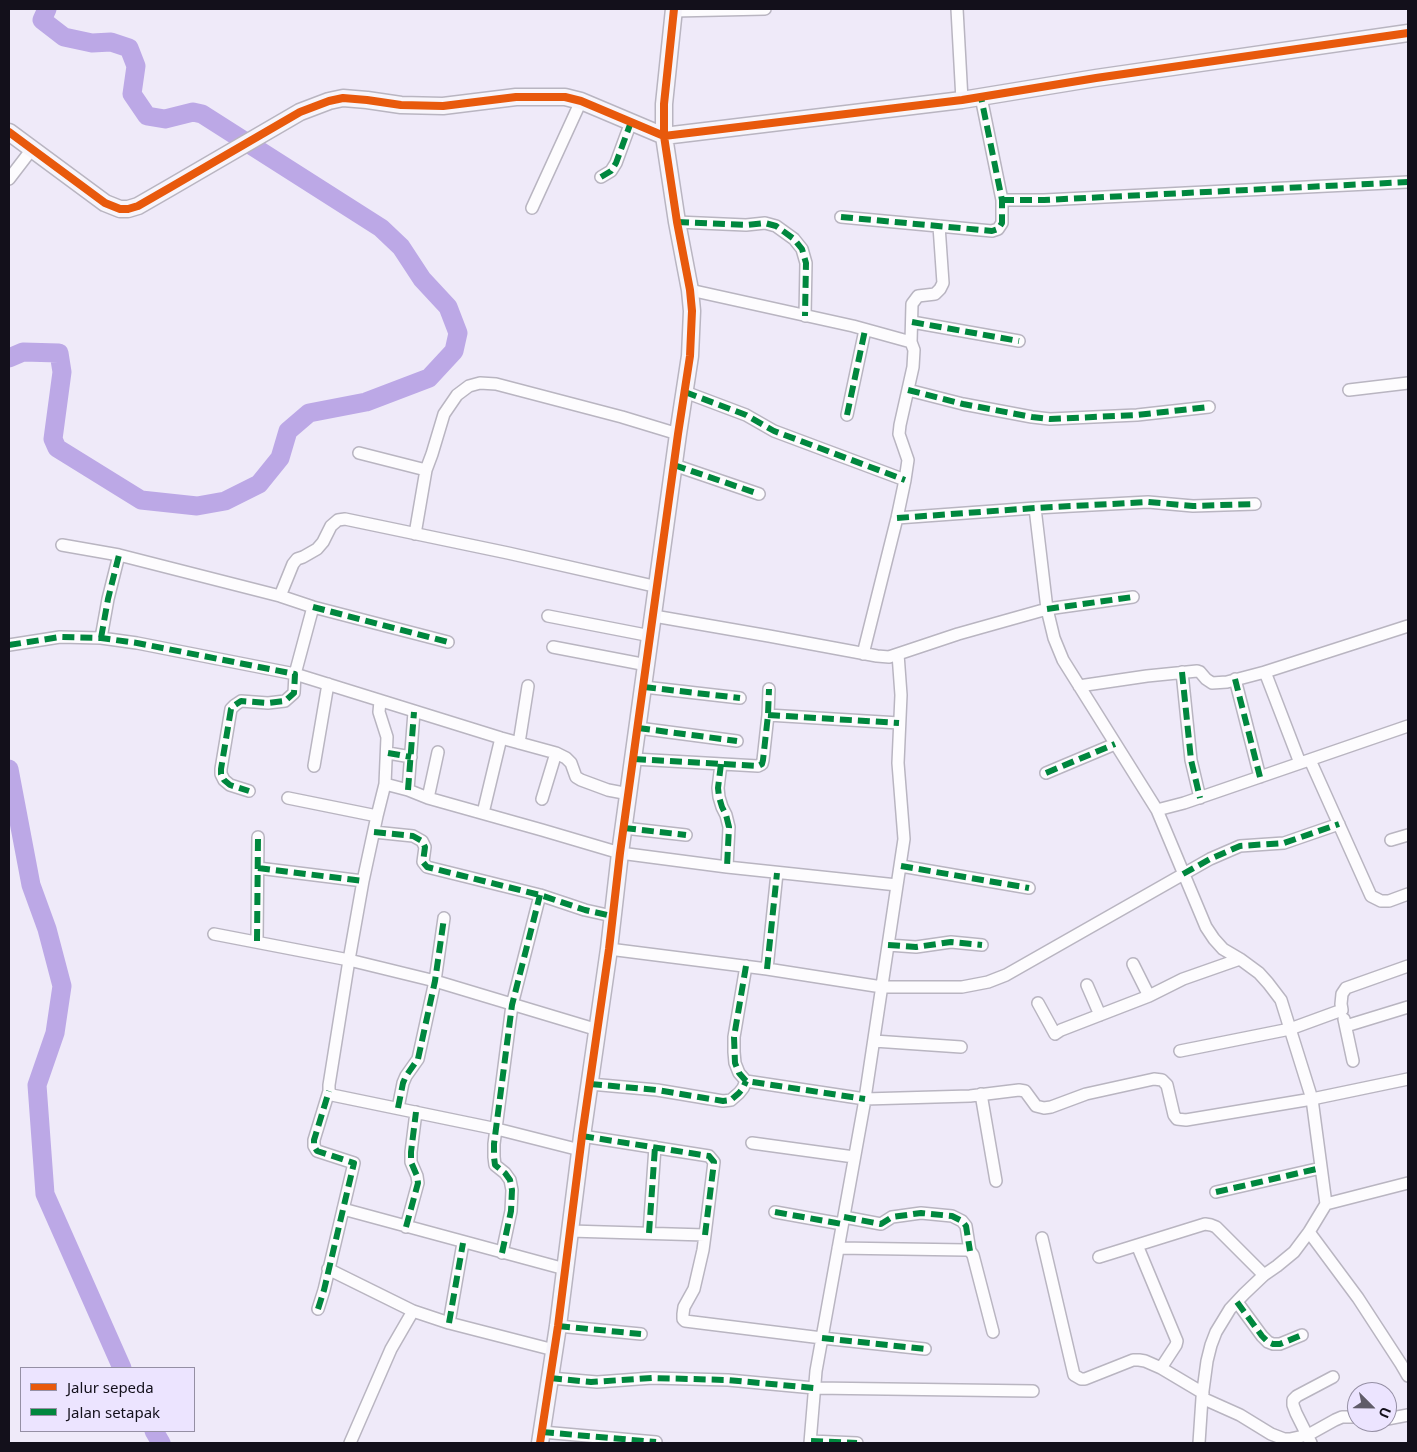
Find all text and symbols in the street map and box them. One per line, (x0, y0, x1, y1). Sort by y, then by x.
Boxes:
legend (20, 1367, 195, 1432)
text: Jalur sepeda (67, 1377, 154, 1397)
north arrow (1347, 1382, 1397, 1432)
text: Jalan setapak (67, 1402, 160, 1422)
text: U (1375, 1404, 1396, 1421)

